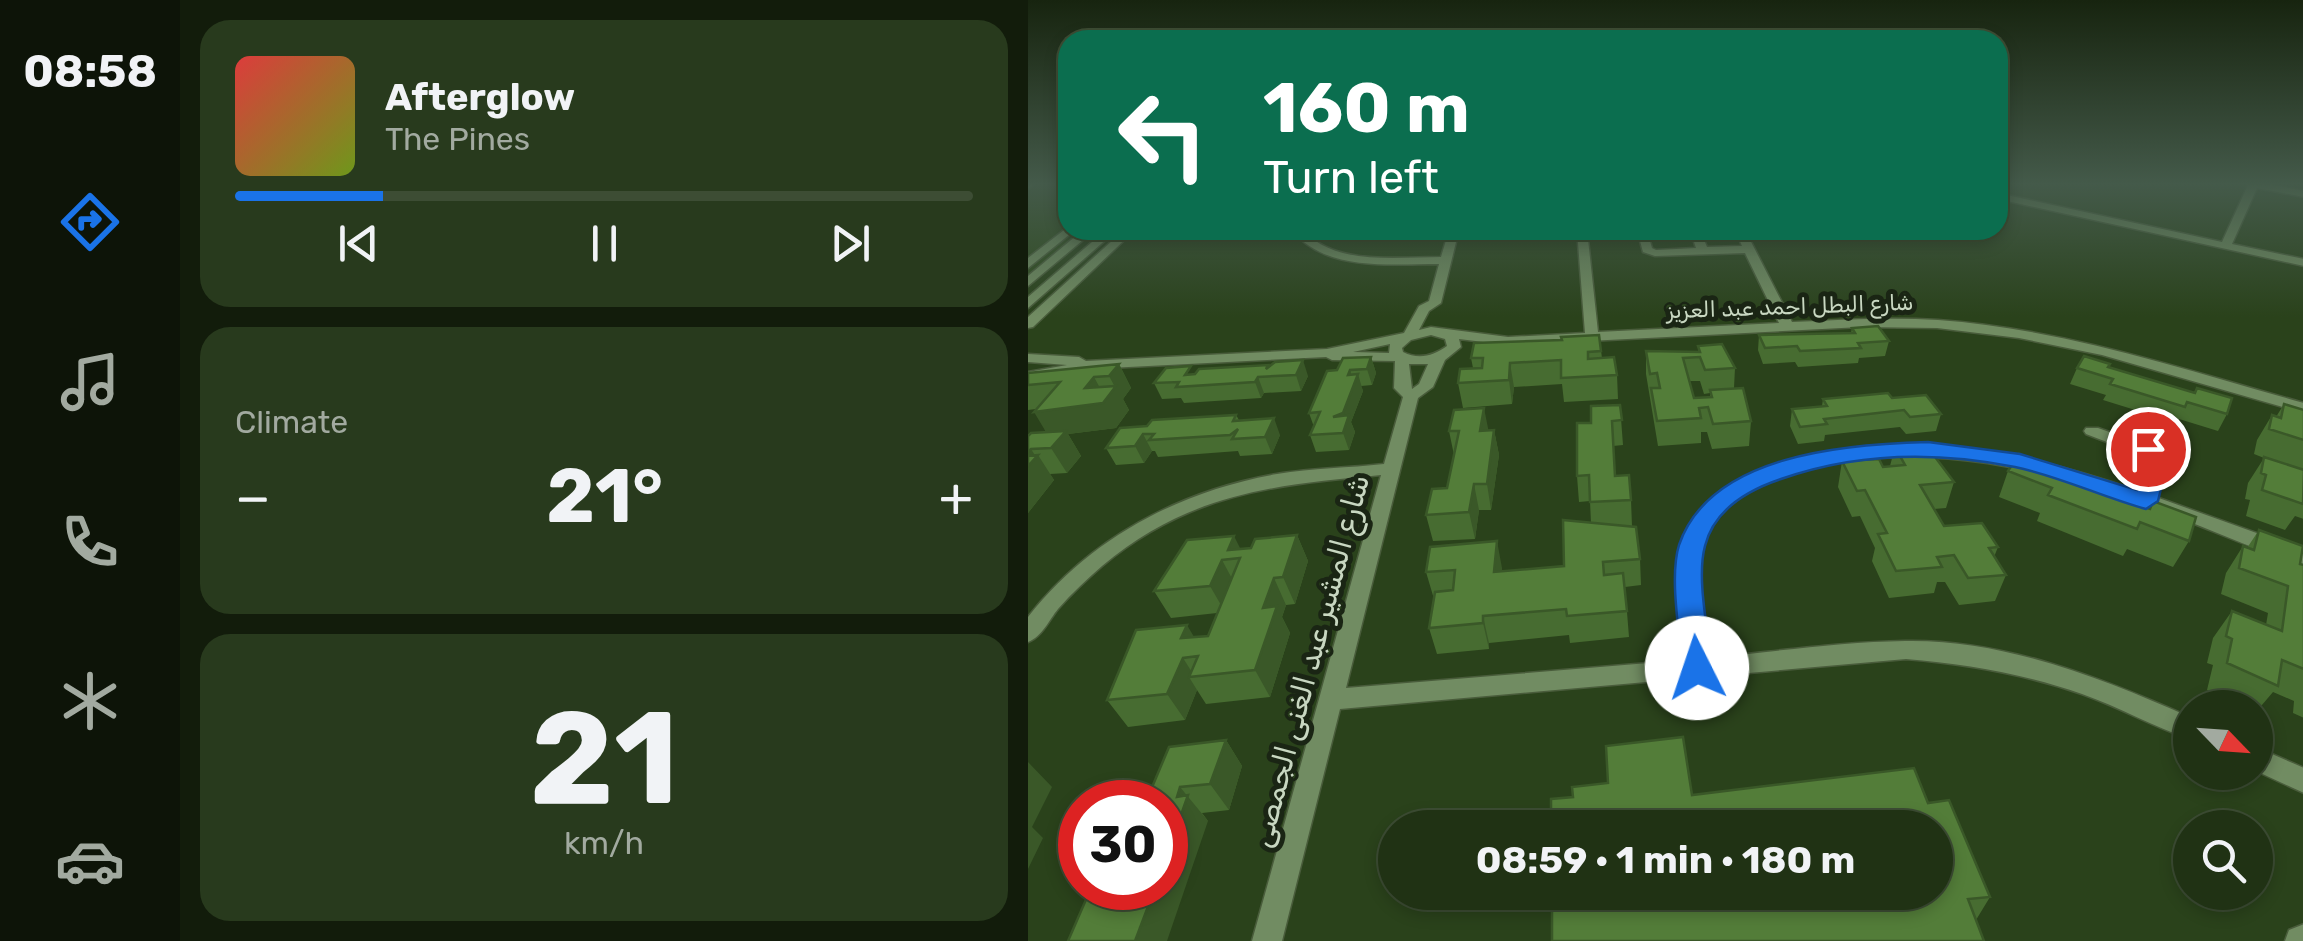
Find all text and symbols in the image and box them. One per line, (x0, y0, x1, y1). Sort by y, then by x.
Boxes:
text: 08:58 (23, 45, 157, 98)
text: 160 m (1263, 67, 1470, 150)
icon: left (1098, 70, 1228, 200)
text: Afterglow (385, 74, 575, 120)
text: The Pines (385, 120, 530, 158)
text: Turn left (1263, 151, 1439, 204)
icon: directions (55, 187, 125, 257)
icon: previous (331, 216, 386, 271)
icon: pause (577, 216, 632, 271)
icon: next (823, 216, 878, 271)
street label: شارع البطل احمد عبد العزيز (1664, 289, 1914, 326)
icon: music (55, 347, 125, 417)
text: Climate (235, 403, 348, 441)
pin (2106, 407, 2191, 492)
icon: arrive (2121, 422, 2176, 477)
text: 21° (546, 452, 663, 541)
text: − (235, 465, 271, 530)
text: + (939, 465, 973, 530)
street label: شارع المشير عبد الغنى الجمصى (1243, 471, 1379, 852)
icon: phone (55, 507, 125, 577)
position arrow (1645, 616, 1749, 720)
icon: climate (55, 666, 125, 736)
text: 21 (529, 681, 679, 836)
north arrow (2173, 690, 2273, 790)
map controls (2173, 690, 2273, 910)
speed limit sign: 30 (1058, 780, 1188, 910)
button: search (2173, 810, 2273, 910)
text: km/h (564, 824, 644, 862)
icon: car (55, 826, 125, 896)
text: 08:59 · 1 min · 180 m (1476, 837, 1855, 883)

